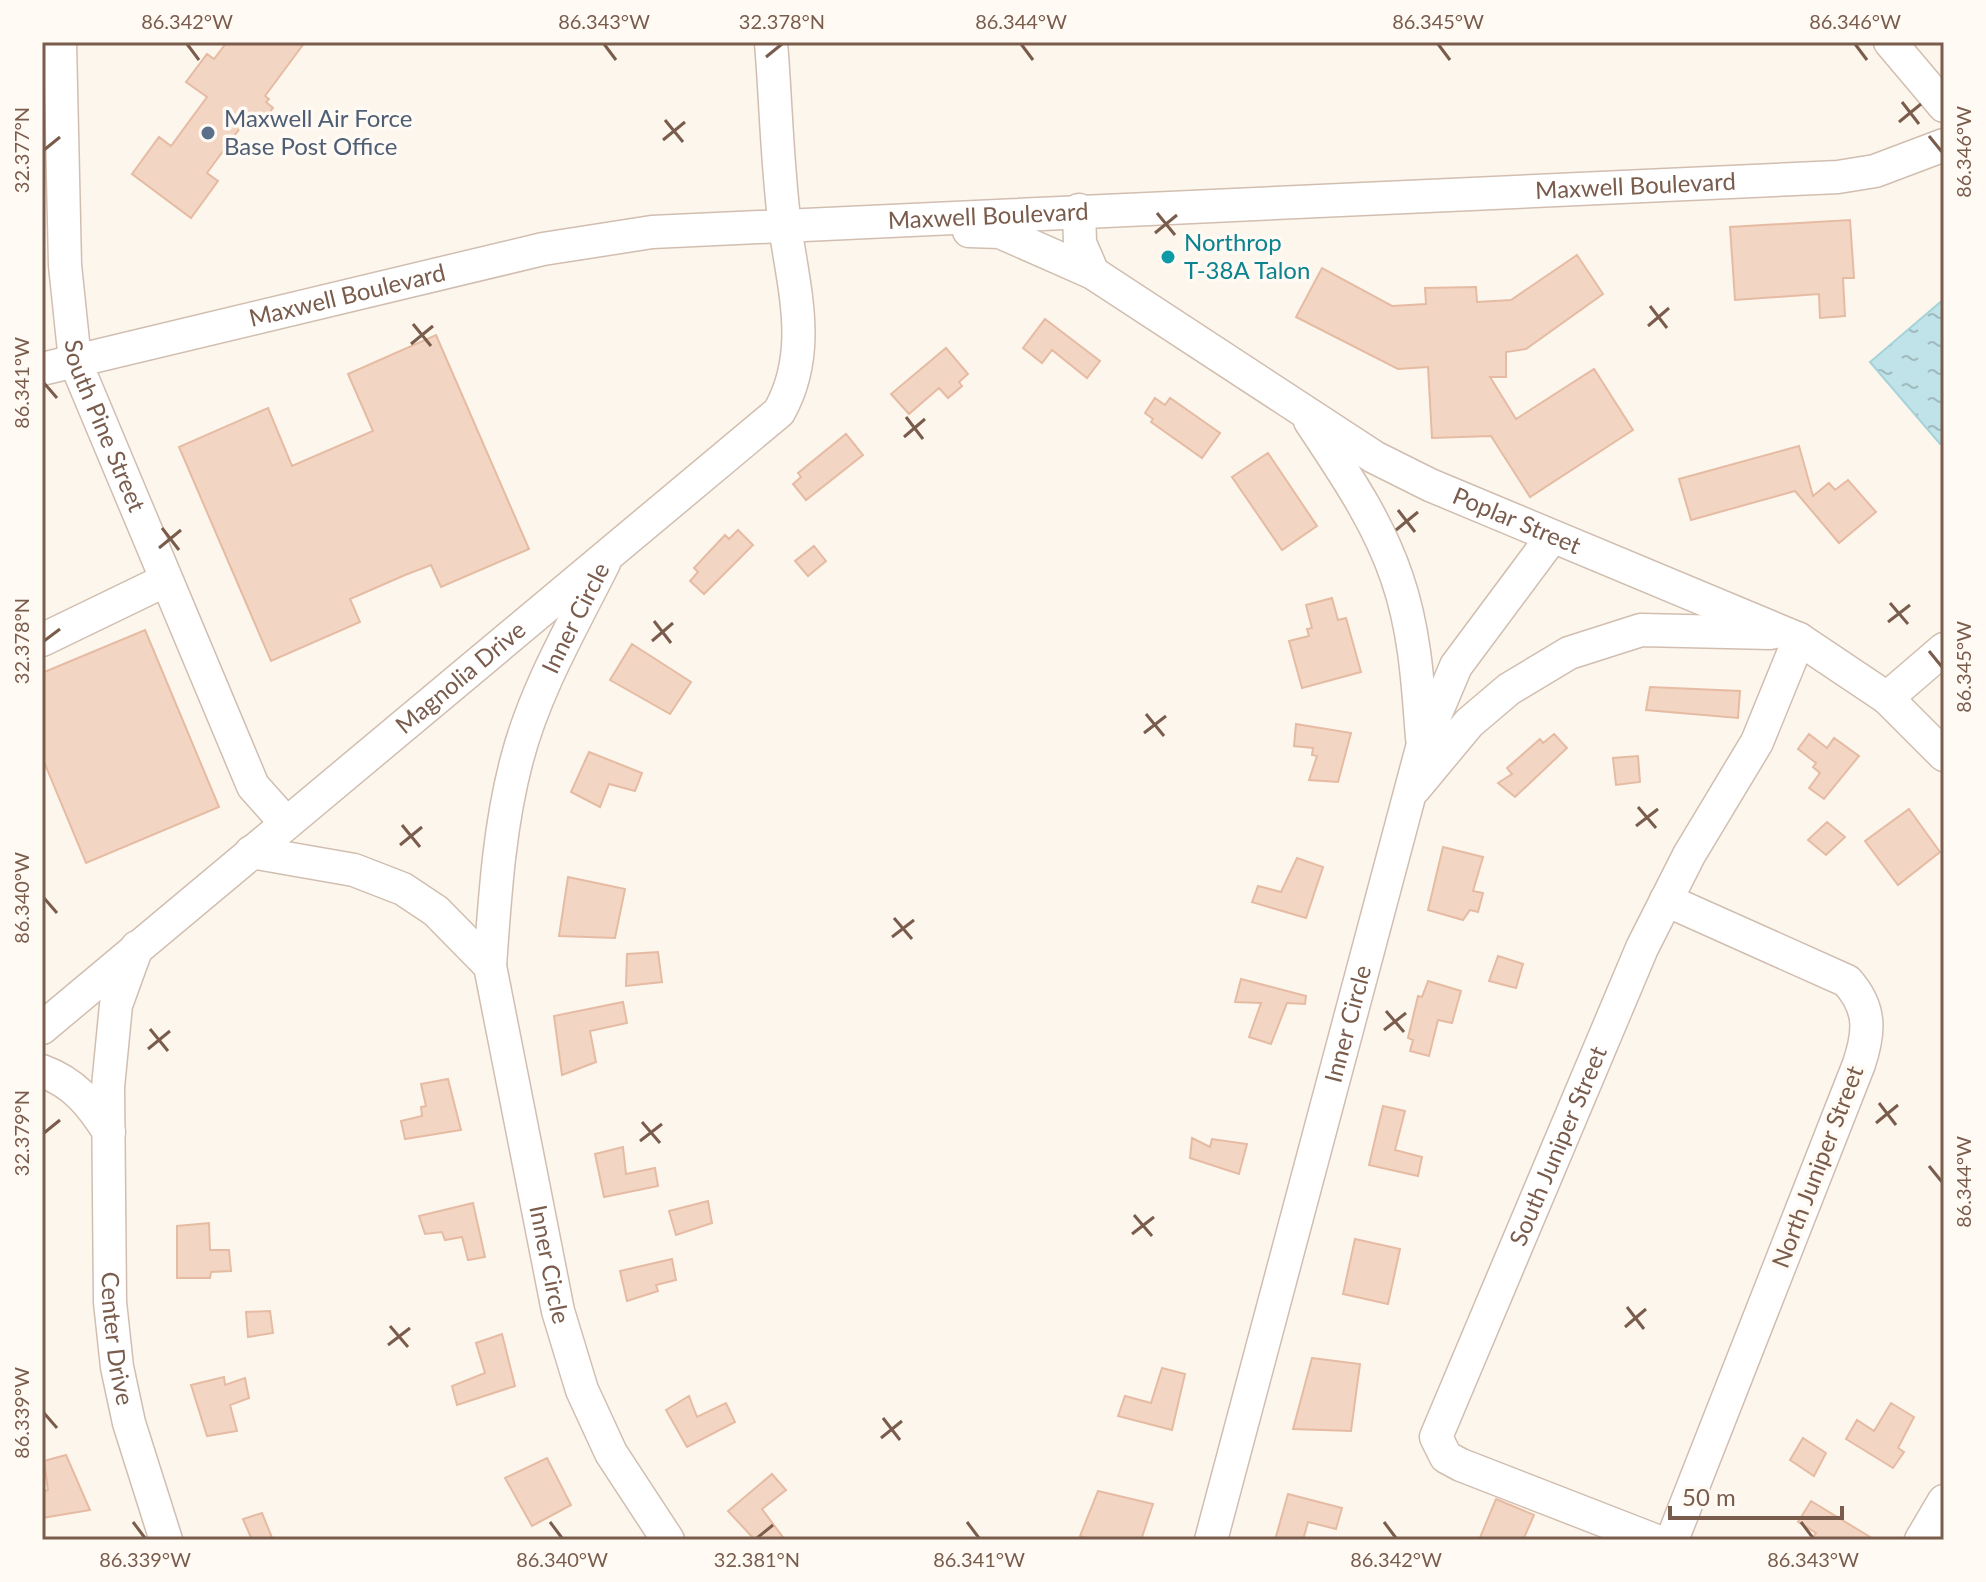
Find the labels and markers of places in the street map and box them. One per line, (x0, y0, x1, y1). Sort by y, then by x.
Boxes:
place label: Maxwell Air Force Base Post Office (224, 103, 412, 160)
marker: Maxwell Air Force Base Post Office (199, 124, 217, 142)
place label: Northrop T-38A Talon (1184, 227, 1310, 284)
marker: Northrop T-38A Talon (1159, 248, 1177, 266)

